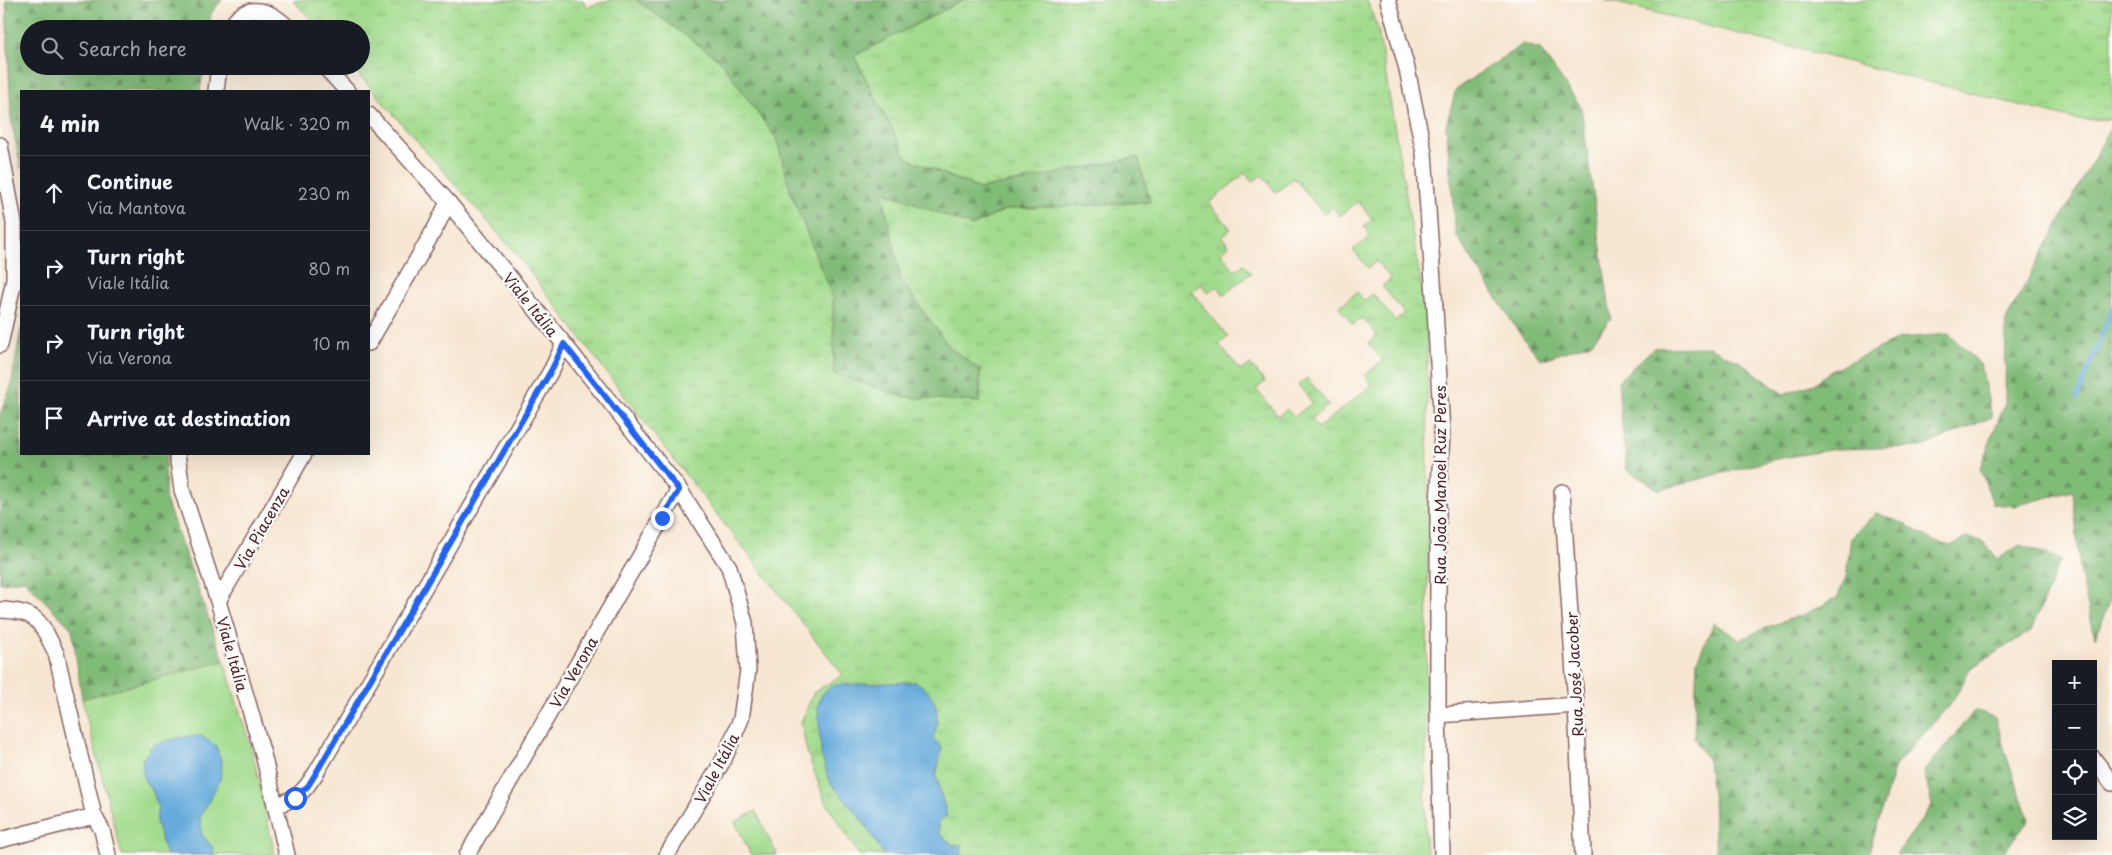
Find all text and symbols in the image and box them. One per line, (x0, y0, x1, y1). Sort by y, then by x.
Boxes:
search box (20, 20, 370, 75)
icon: search (38, 34, 66, 62)
text: Search here (78, 34, 187, 62)
text: 4 min (40, 107, 100, 139)
text: Walk · 320 m (244, 111, 350, 135)
text: Continue (87, 167, 173, 195)
icon: ahead (40, 179, 68, 207)
text: 230 m (298, 181, 350, 205)
text: Via Mantova (87, 195, 186, 219)
text: Turn right (87, 242, 185, 270)
icon: right (40, 254, 68, 282)
text: 80 m (308, 256, 350, 280)
street label: Viale Itália (498, 267, 565, 342)
text: Viale Itália (87, 270, 169, 294)
text: Turn right (87, 317, 185, 345)
icon: right (40, 329, 68, 357)
text: 10 m (313, 331, 350, 355)
text: Via Verona (87, 345, 172, 369)
street label: Rua João Manoel Ruz Peres (1428, 385, 1451, 585)
icon: arrive (40, 404, 68, 432)
text: Arrive at destination (87, 404, 291, 432)
street label: Via Piacenza (228, 481, 295, 574)
route end (651, 507, 674, 530)
street label: Rua José Jacober (1559, 611, 1589, 737)
street label: Viale Itália (211, 614, 255, 695)
street label: Via Verona (543, 632, 603, 712)
map controls (2052, 660, 2097, 840)
button: + (2052, 660, 2097, 705)
button: − (2052, 705, 2097, 750)
street label: Viale Itália (688, 728, 745, 807)
button: locate (2052, 750, 2097, 795)
route start (284, 787, 307, 810)
button: layers (2052, 795, 2097, 840)

